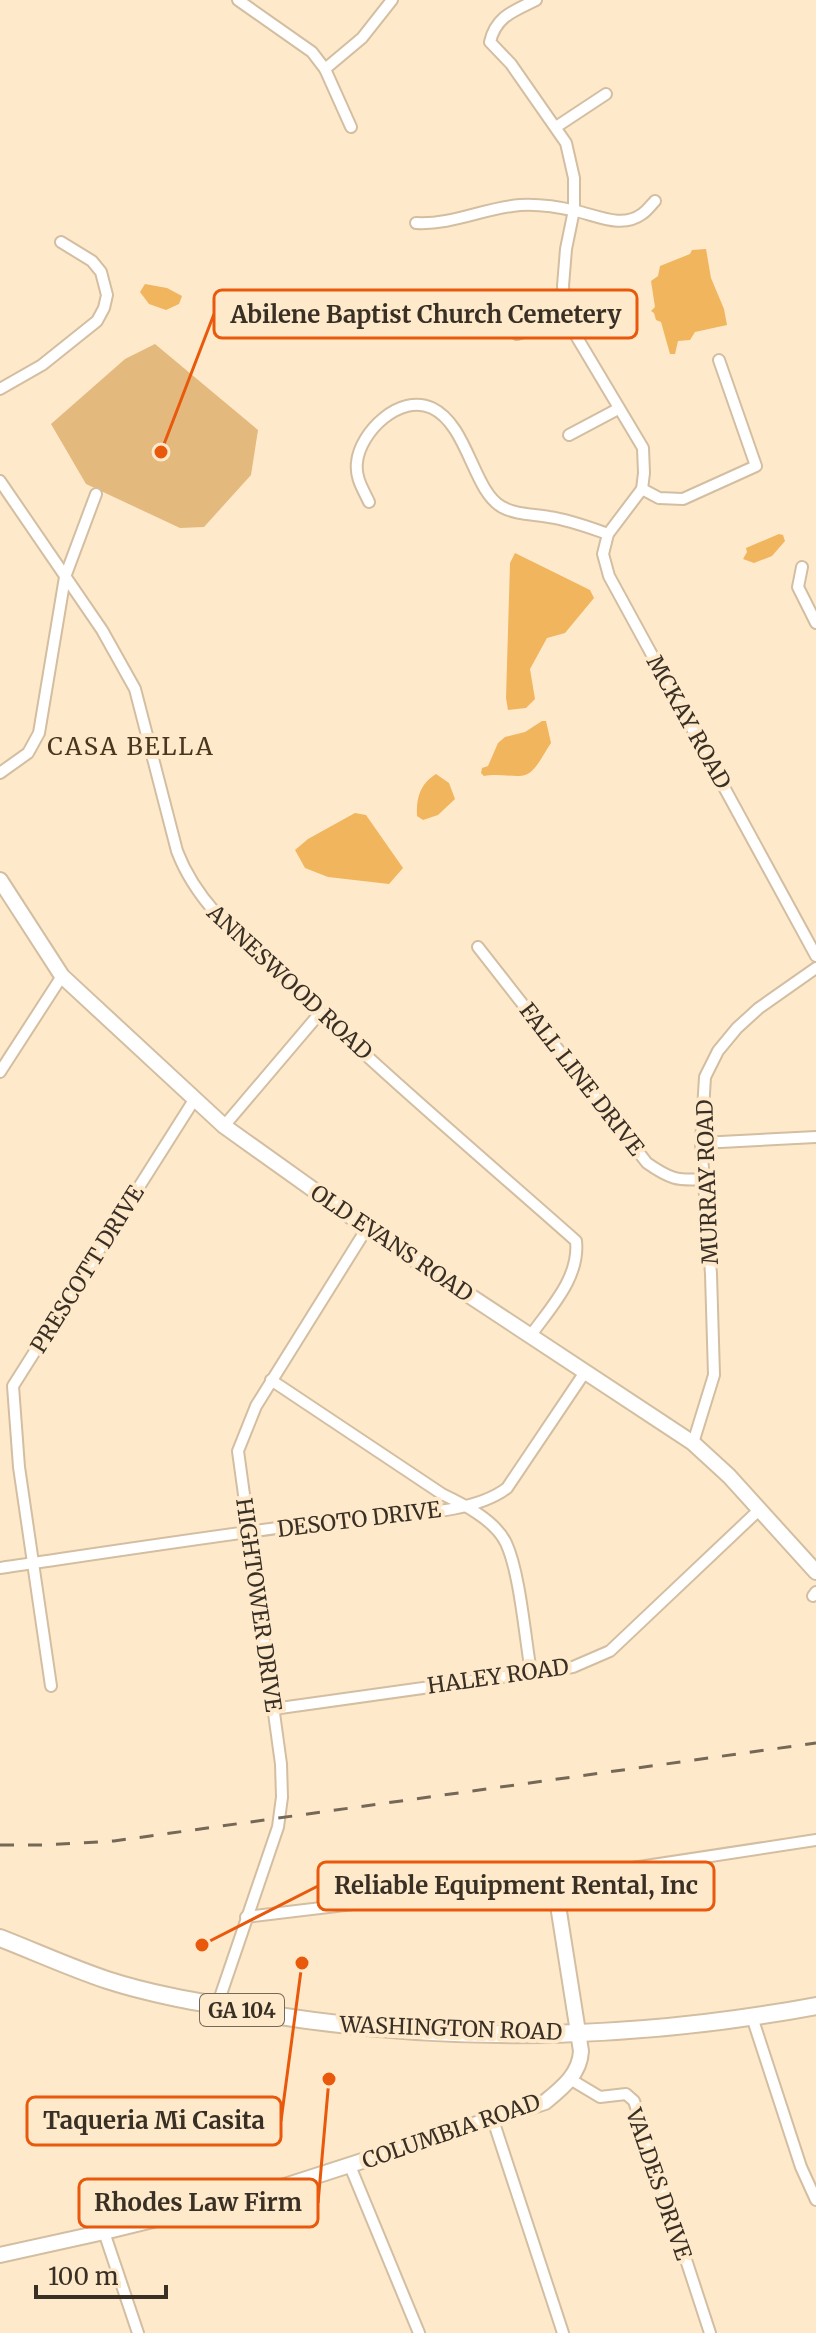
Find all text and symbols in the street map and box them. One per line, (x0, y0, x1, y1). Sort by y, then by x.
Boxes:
callout: Abilene Baptist Church Cemetery (214, 290, 637, 338)
text: Abilene Baptist Church Cemetery (229, 299, 622, 330)
street label: MCKAY ROAD (641, 650, 737, 794)
district label: CASA BELLA (47, 731, 215, 762)
street label: ANNESWOOD ROAD (201, 898, 378, 1066)
street label: FALL LINE DRIVE (514, 997, 650, 1161)
street label: MURRAY ROAD (690, 1099, 724, 1265)
street label: OLD EVANS ROAD (305, 1178, 479, 1308)
street label: PRESCOTT DRIVE (24, 1180, 150, 1358)
street label: DESOTO DRIVE (276, 1495, 442, 1543)
street label: HIGHTOWER DRIVE (230, 1496, 288, 1714)
street label: HALEY ROAD (426, 1652, 570, 1700)
callout: Reliable Equipment Rental, Inc (318, 1862, 714, 1910)
text: Reliable Equipment Rental, Inc (334, 1870, 698, 1901)
road number: GA 104 (200, 1994, 284, 2026)
street label: WASHINGTON ROAD (338, 2010, 563, 2046)
street label: COLUMBIA ROAD (358, 2087, 544, 2175)
callout: Taqueria Mi Casita (27, 2097, 281, 2145)
street label: VALDES DRIVE (620, 2104, 698, 2264)
text: Taqueria Mi Casita (43, 2105, 265, 2136)
callout: Rhodes Law Firm (79, 2179, 318, 2227)
text: Rhodes Law Firm (94, 2187, 302, 2218)
scale bar (36, 2249, 166, 2299)
text: 100 m (48, 2261, 119, 2292)

